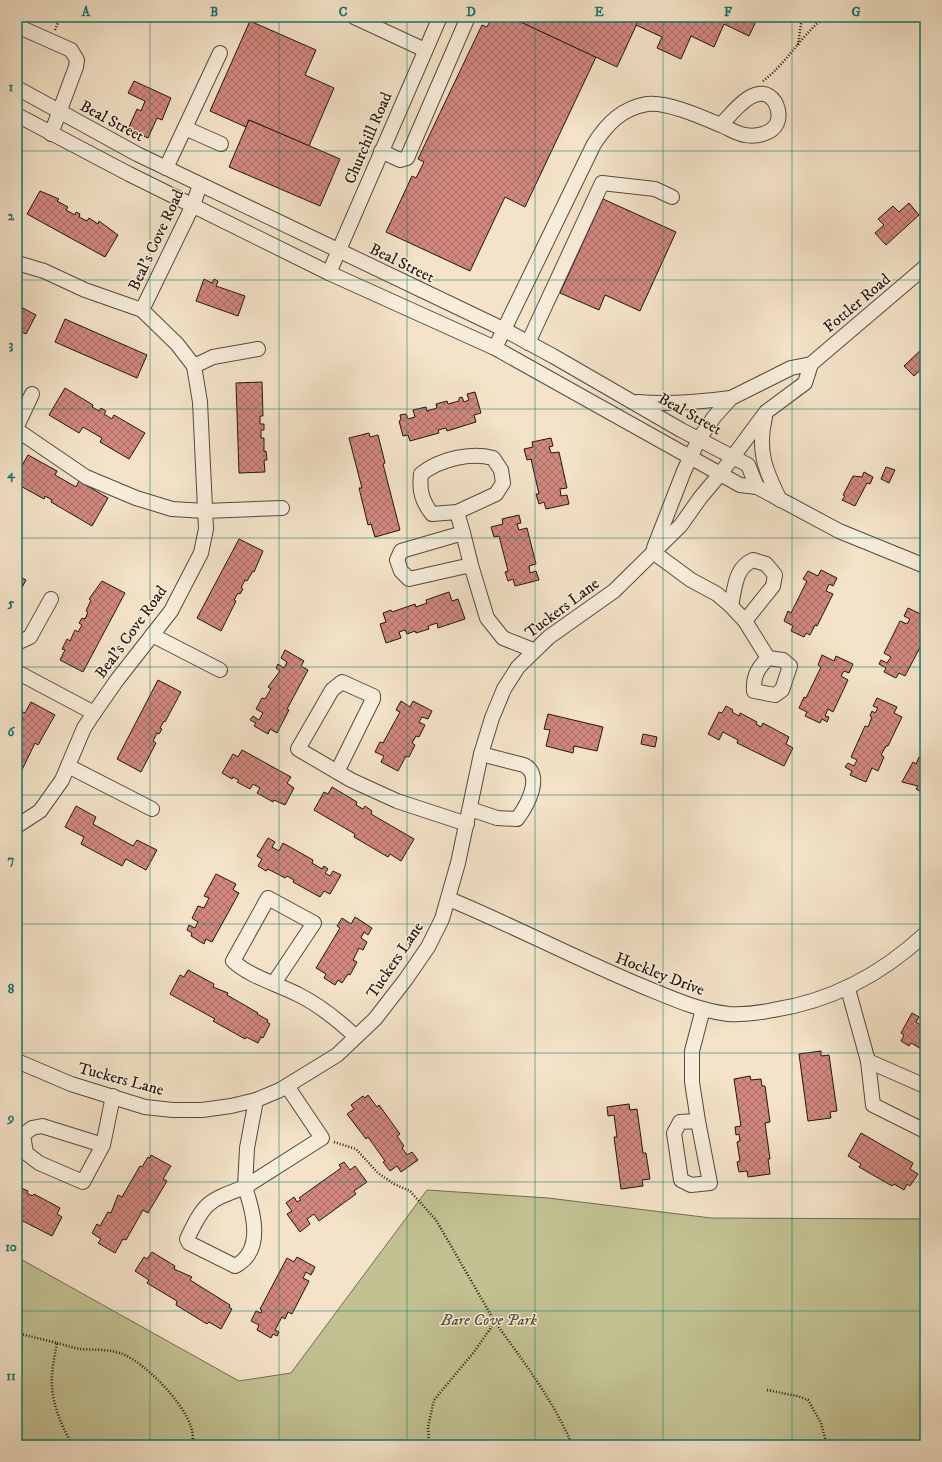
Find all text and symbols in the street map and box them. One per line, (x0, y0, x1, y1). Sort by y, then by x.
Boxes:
text: A (81, 4, 91, 20)
text: B (210, 4, 218, 20)
text: C (339, 4, 348, 20)
text: D (466, 4, 476, 20)
text: E (594, 4, 604, 20)
text: F (724, 4, 733, 20)
text: G (851, 4, 861, 20)
text: 1 (9, 79, 14, 95)
street label: Churchill Road (340, 89, 396, 187)
street label: Beal Street (77, 96, 147, 146)
street label: Beal's Cove Road (124, 186, 188, 294)
text: 2 (8, 208, 15, 224)
street label: Beal Street (366, 239, 438, 287)
street label: Fottler Road (819, 269, 895, 337)
text: 3 (9, 337, 14, 353)
street label: Beal Street (655, 388, 725, 440)
text: 4 (6, 466, 15, 483)
street label: Tuckers Lane (521, 573, 603, 642)
street label: Beal's Cove Road (91, 582, 171, 682)
text: 5 (7, 595, 15, 611)
text: 6 (8, 724, 16, 740)
text: 7 (8, 852, 15, 868)
street label: Tuckers Lane (362, 918, 428, 1002)
street label: Hockley Drive (613, 948, 708, 1000)
text: 8 (8, 981, 15, 997)
street label: Tuckers Lane (76, 1058, 166, 1100)
text: 9 (7, 1110, 14, 1126)
text: 10 (5, 1239, 17, 1255)
park label: Bare Cove Park (440, 1310, 537, 1330)
text: 11 (6, 1368, 16, 1384)

